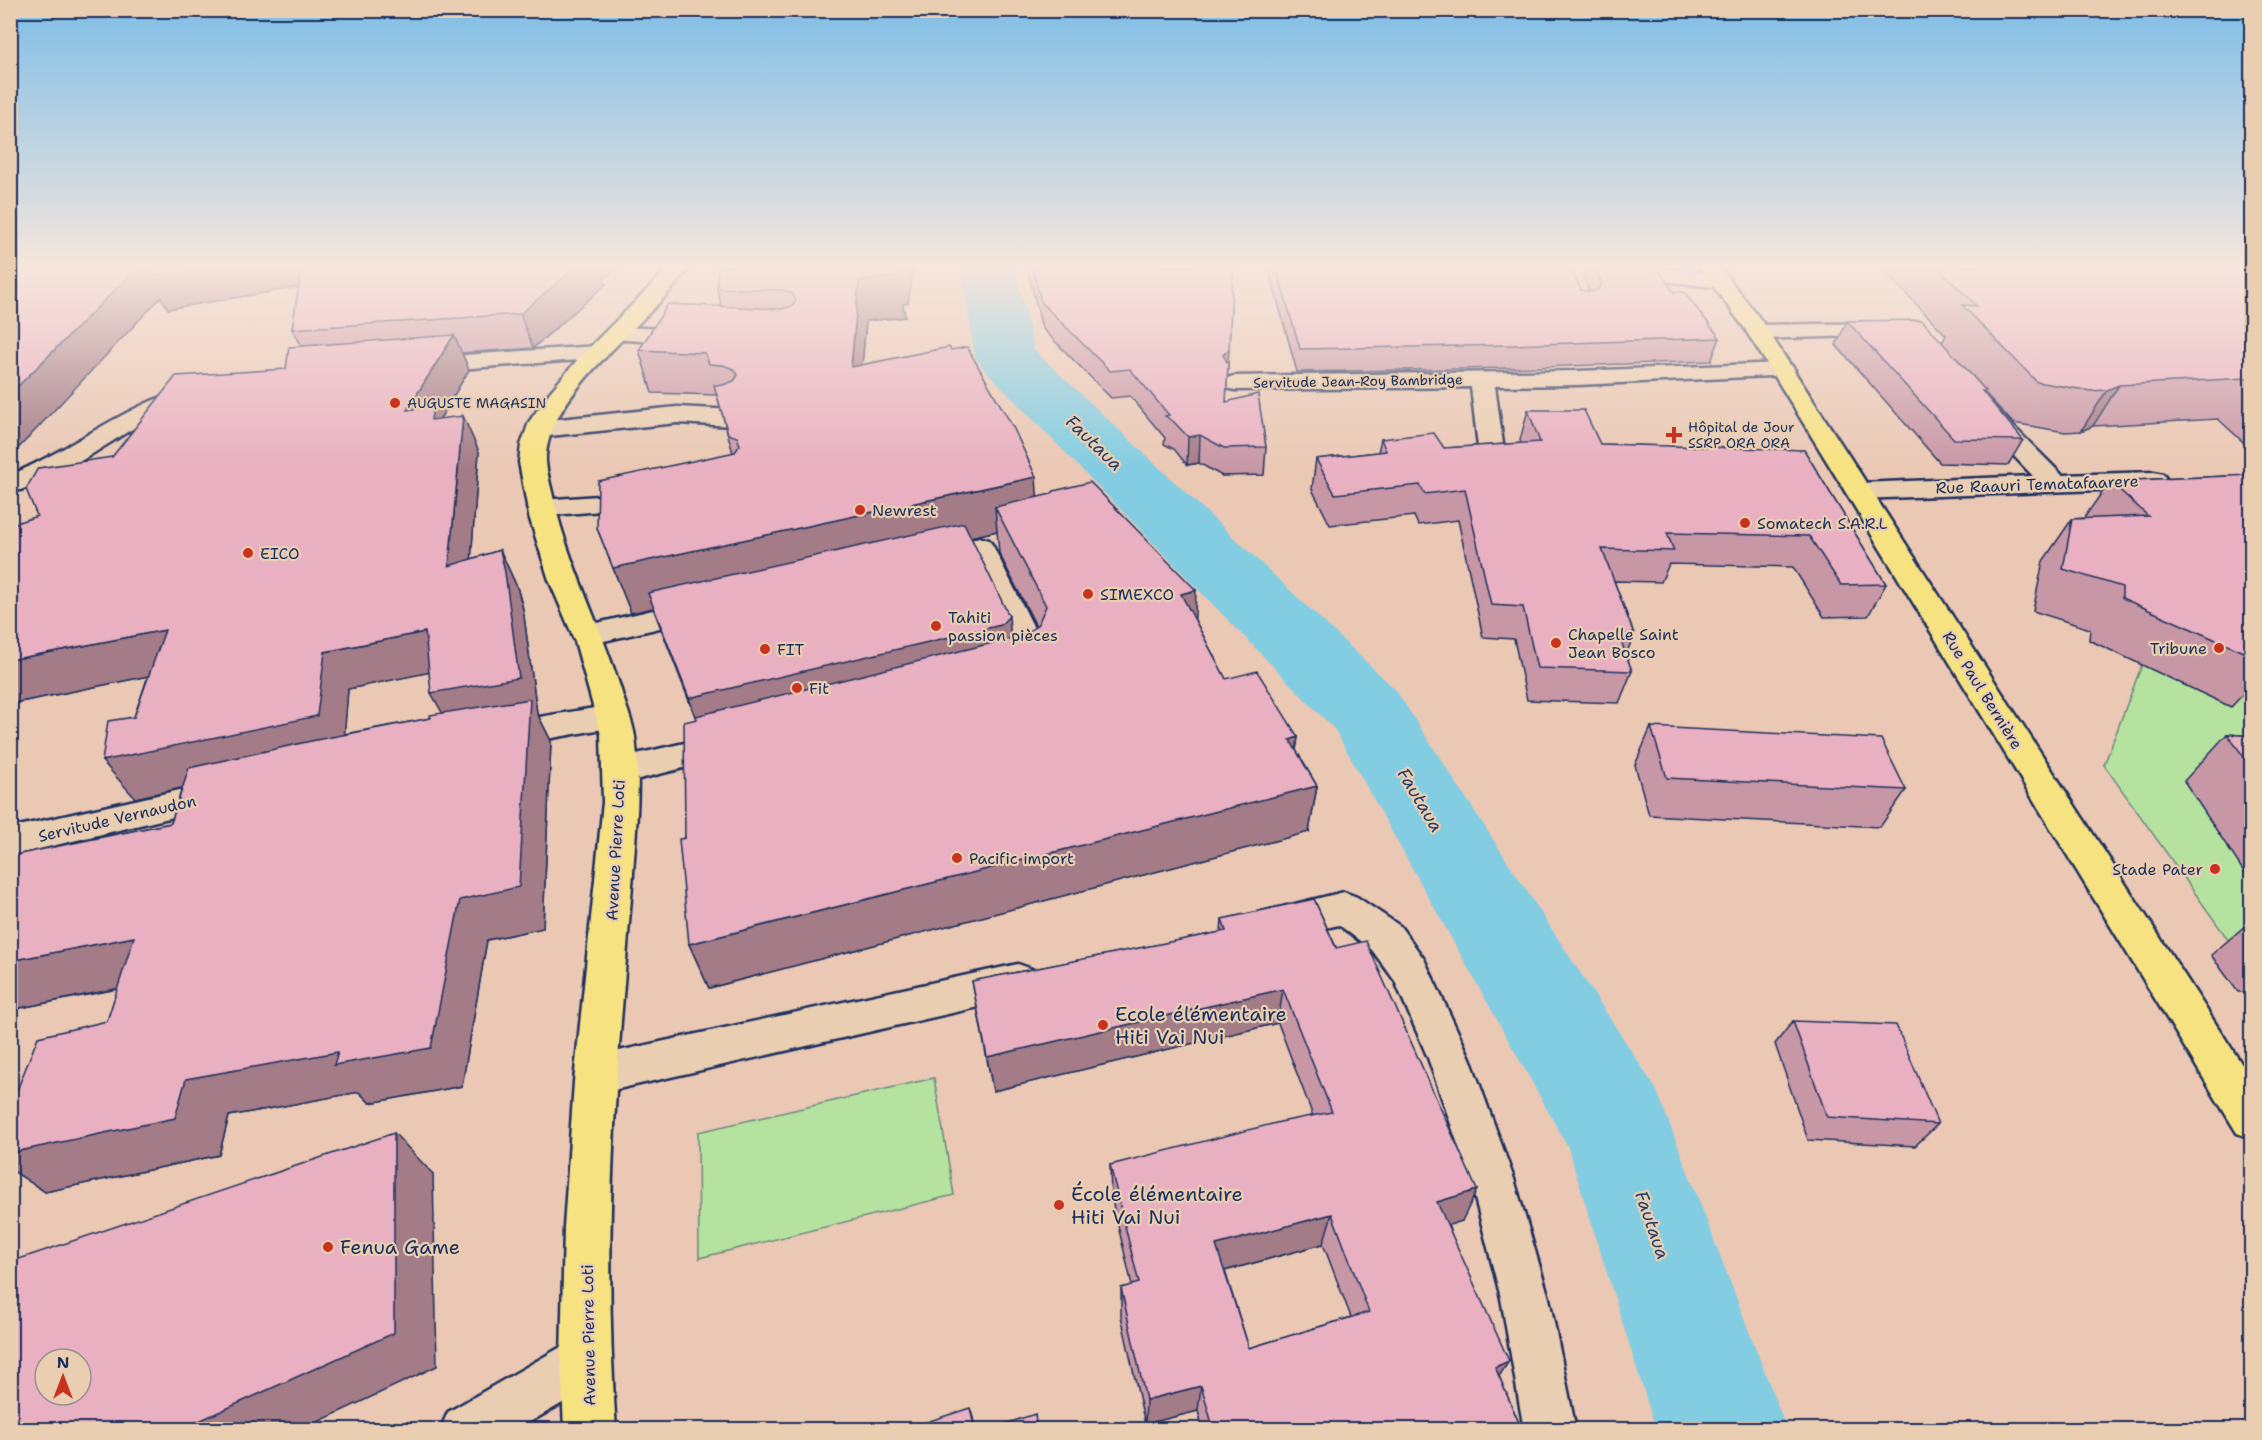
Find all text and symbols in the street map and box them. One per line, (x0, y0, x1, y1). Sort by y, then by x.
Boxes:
street label: Servitude Jean-Roy Bambridge (1253, 370, 1463, 392)
place label: AUGUSTE MAGASIN (407, 394, 546, 412)
marker: AUGUSTE MAGASIN (388, 396, 402, 410)
water label: Fautaua (1060, 410, 1128, 476)
place label: Hôpital de Jour SSRP ORA ORA (1688, 418, 1795, 452)
marker: Hôpital de Jour SSRP ORA ORA (1665, 426, 1683, 444)
street label: Rue Raauri Tematafaarere (1935, 470, 2139, 499)
place label: Newrest (872, 500, 937, 521)
marker: Newrest (853, 503, 867, 517)
place label: Somatech S.A.R.L (1757, 513, 1887, 534)
marker: Somatech S.A.R.L (1738, 516, 1752, 530)
place label: EICO (260, 543, 299, 564)
marker: EICO (241, 546, 255, 560)
place label: SIMEXCO (1100, 584, 1174, 605)
marker: SIMEXCO (1081, 587, 1095, 601)
place label: Tahiti passion pièces (948, 607, 1058, 646)
marker: Tahiti passion pièces (929, 619, 943, 633)
place label: Chapelle Saint Jean Bosco (1568, 624, 1679, 663)
street label: Rue Paul Bernière (1938, 627, 2027, 753)
marker: Chapelle Saint Jean Bosco (1549, 636, 1563, 650)
place label: Tribune (2150, 638, 2207, 659)
place label: FIT (777, 639, 805, 660)
marker: Tribune (2212, 641, 2226, 655)
marker: FIT (758, 642, 772, 656)
place label: Fit (809, 678, 829, 699)
marker: Fit (790, 681, 804, 695)
water label: Fautaua (1391, 763, 1449, 837)
street label: Avenue Pierre Loti (601, 779, 630, 921)
street label: Servitude Vernaudon (36, 790, 198, 847)
place label: Pacific import (969, 848, 1074, 869)
marker: Pacific import (950, 851, 964, 865)
place label: Stade Pater (2112, 859, 2203, 880)
marker: Stade Pater (2208, 862, 2222, 876)
place label: Ecole élémentaire Hiti Vai Nui (1115, 1001, 1287, 1050)
marker: Ecole élémentaire Hiti Vai Nui (1096, 1018, 1110, 1032)
place label: École élémentaire Hiti Vai Nui (1071, 1181, 1243, 1230)
water label: Fautaua (1629, 1188, 1675, 1262)
marker: École élémentaire Hiti Vai Nui (1052, 1198, 1066, 1212)
place label: Fenua Game (340, 1234, 460, 1260)
marker: Fenua Game (321, 1240, 335, 1254)
street label: Avenue Pierre Loti (577, 1264, 600, 1406)
north arrow (33, 1347, 93, 1407)
text: N (57, 1352, 69, 1373)

